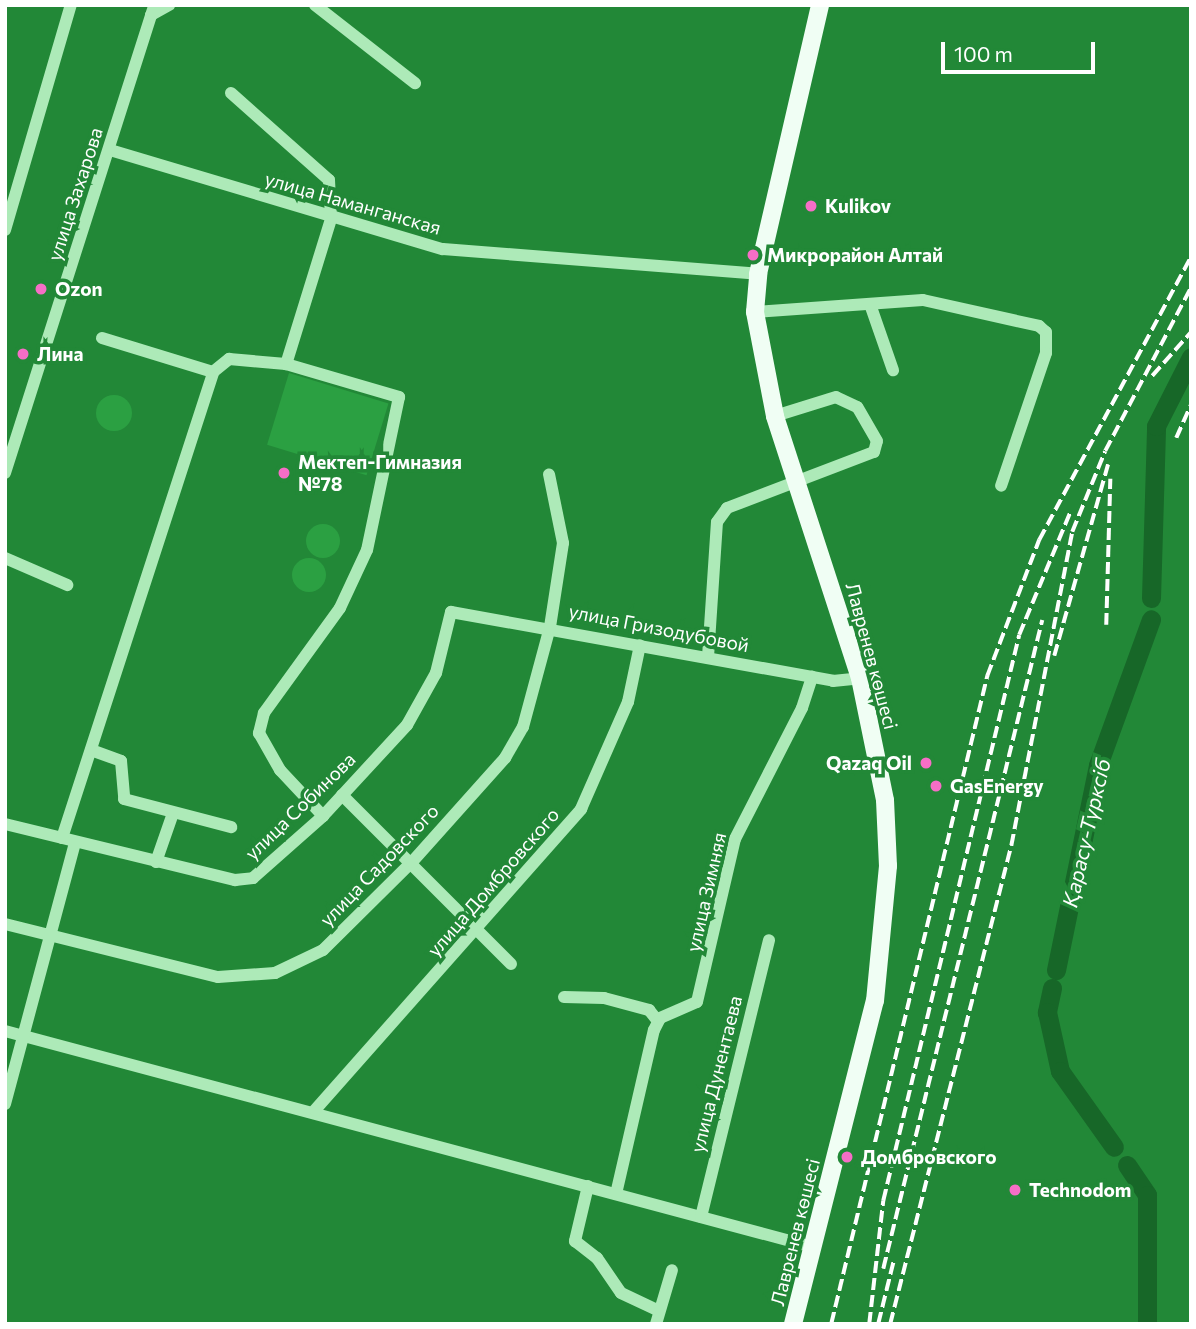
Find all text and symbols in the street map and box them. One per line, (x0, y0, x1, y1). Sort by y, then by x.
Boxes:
scale bar (944, 28, 1098, 72)
text: 100 m (954, 41, 1013, 66)
street label: улица Захарова (43, 125, 107, 263)
street label: улица Наманганская (262, 167, 444, 239)
place label: Kulikov (825, 195, 891, 217)
marker: Kulikov (803, 198, 819, 214)
place label: Микрорайон Алтай (767, 244, 943, 266)
marker: Микрорайон Алтай (745, 247, 761, 263)
place label: Ozon (55, 278, 103, 300)
marker: Ozon (33, 281, 49, 297)
place label: Лина (37, 343, 83, 365)
marker: Лина (15, 346, 31, 362)
place label: Мектеп-Гимназия №78 (298, 451, 462, 495)
marker: Мектеп-Гимназия №78 (276, 465, 292, 481)
street label: Лавренев көшесі (841, 580, 903, 732)
street label: улица Гризодубовой (567, 599, 751, 657)
street label: улица Собинова (240, 748, 360, 864)
place label: Qazaq Oil (826, 752, 912, 774)
marker: Qazaq Oil (918, 755, 934, 771)
water label: Қарасу-Түрксіб (1057, 756, 1115, 910)
place label: GasEnergy (950, 775, 1044, 797)
marker: GasEnergy (928, 778, 944, 794)
street label: улица Садовского (315, 799, 443, 931)
street label: улица Домбровского (422, 803, 564, 961)
street label: улица Зимняя (681, 830, 731, 954)
street label: улица Дунентаева (686, 993, 746, 1155)
place label: Домбровского (861, 1146, 997, 1168)
marker: Домбровского (839, 1149, 855, 1165)
street label: Лавренев көшесі (766, 1156, 824, 1308)
place label: Technodom (1029, 1179, 1131, 1201)
marker: Technodom (1007, 1182, 1023, 1198)

